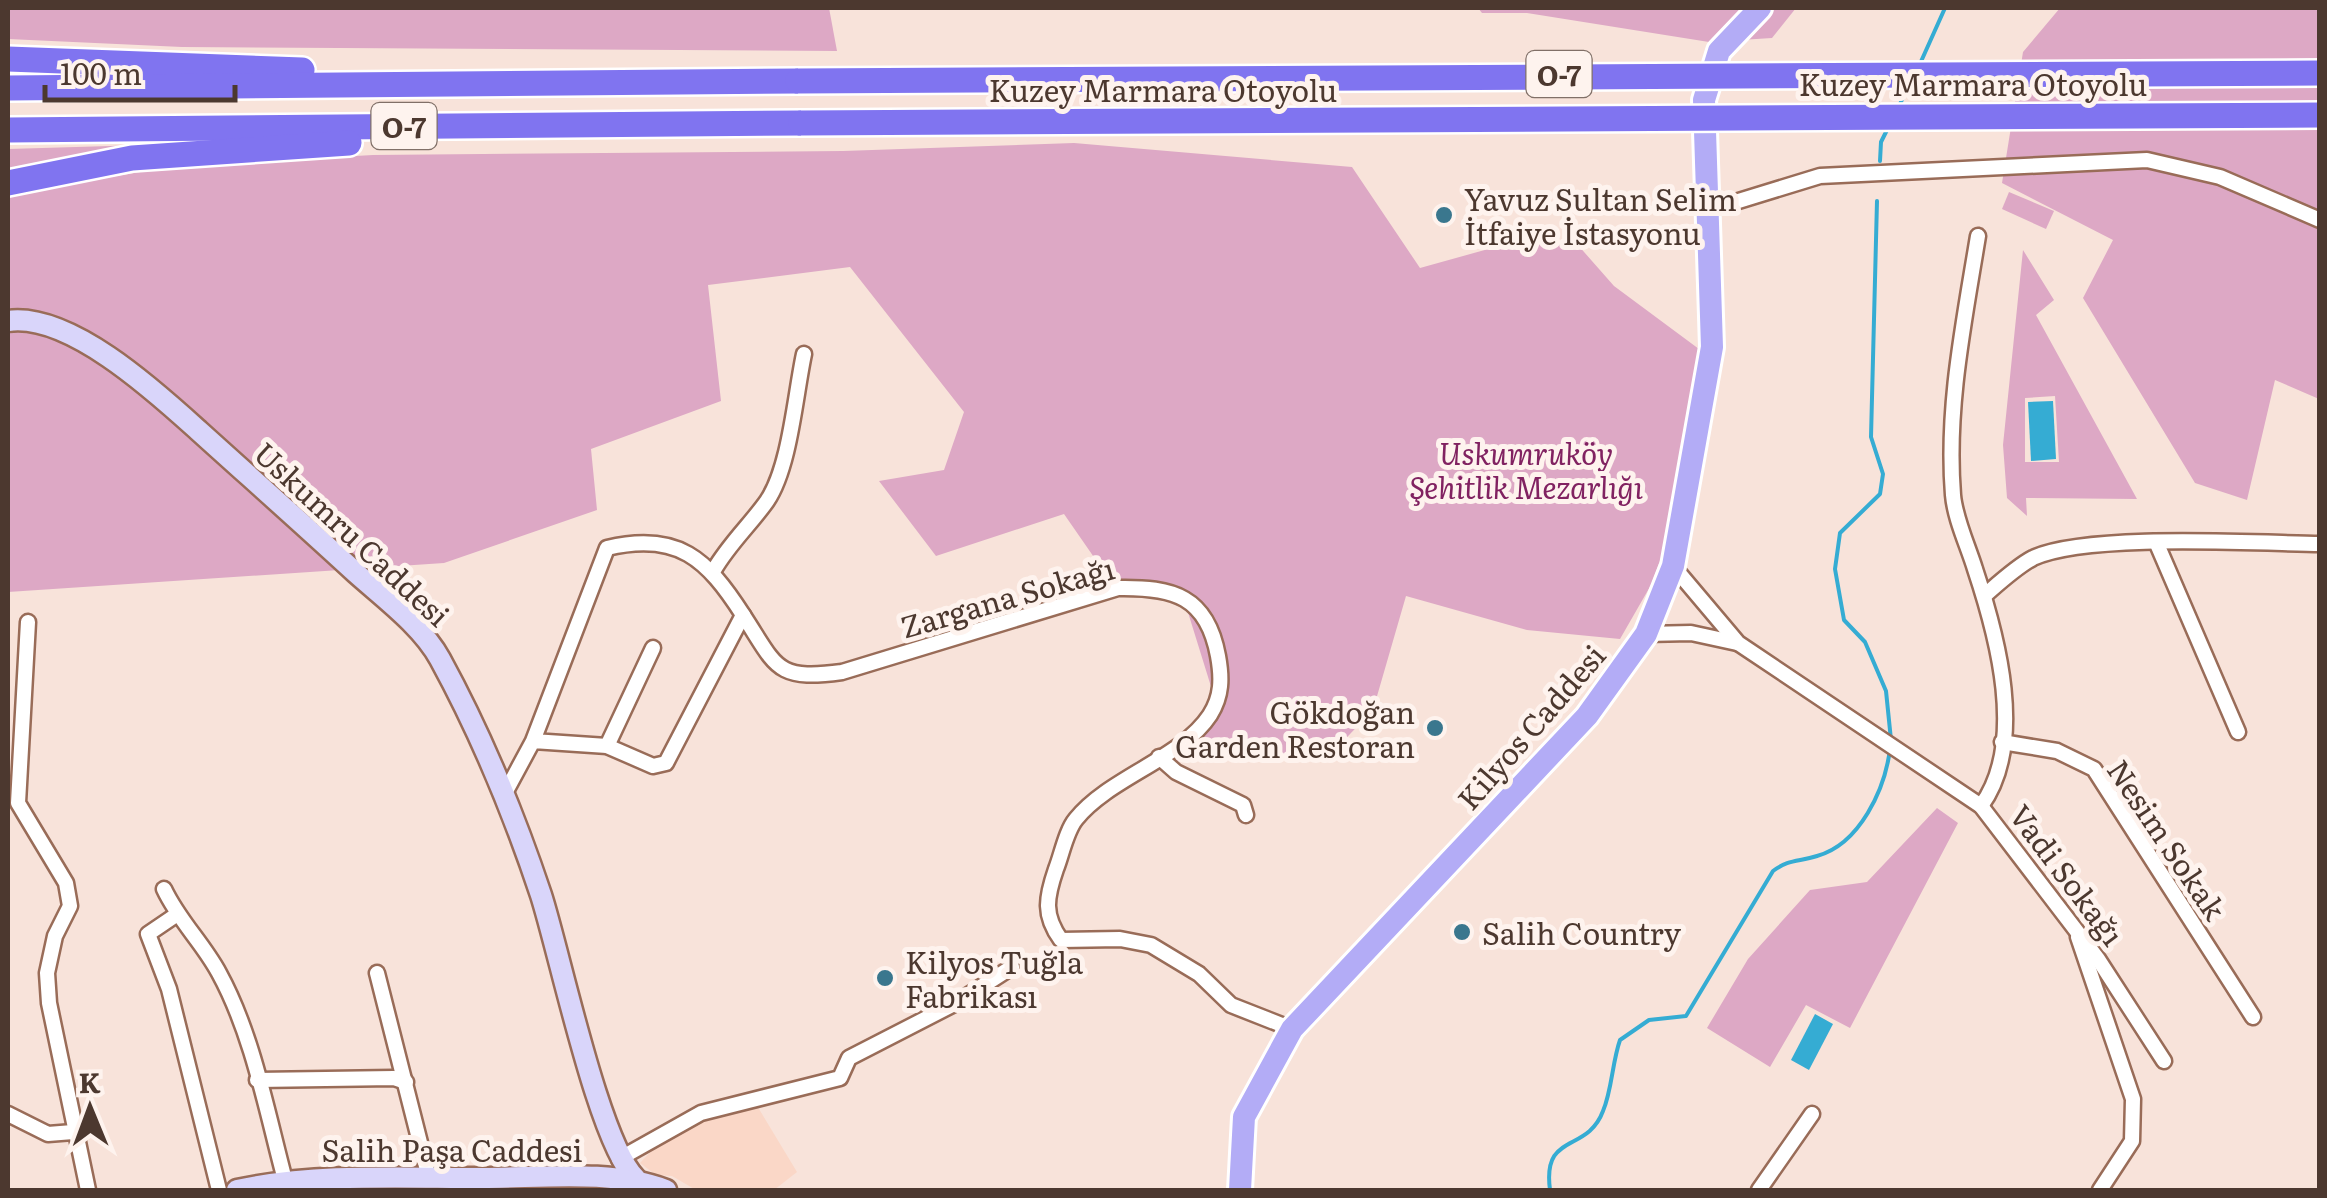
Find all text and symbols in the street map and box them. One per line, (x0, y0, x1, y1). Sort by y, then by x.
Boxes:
scale bar (45, 40, 235, 102)
text: 100 m (60, 50, 142, 94)
road number: O-7 (1526, 51, 1592, 97)
street label: Kuzey Marmara Otoyolu (1799, 61, 2147, 105)
street label: Kuzey Marmara Otoyolu (989, 67, 1337, 111)
road number: O-7 (372, 103, 436, 149)
place label: Yavuz Sultan Selim İtfaiye İstasyonu (1464, 176, 1737, 254)
marker: Yavuz Sultan Selim İtfaiye İstasyonu (1433, 204, 1455, 226)
park label: Uskumruköy Şehitlik Mezarlığı (1409, 430, 1643, 508)
street label: Uskumru Caddesi (245, 431, 461, 635)
street label: Zargana Sokağı (895, 544, 1119, 648)
street label: Kilyos Caddesi (1446, 634, 1614, 818)
place label: Gökdoğan Garden Restoran (1175, 689, 1415, 767)
marker: Gökdoğan Garden Restoran (1424, 717, 1446, 739)
street label: Nesim Sokak (2098, 750, 2238, 929)
street label: Vadi Sokağı (2000, 794, 2136, 954)
place label: Salih Country (1482, 910, 1682, 954)
marker: Salih Country (1451, 921, 1473, 943)
place label: Kilyos Tuğla Fabrikası (905, 939, 1084, 1017)
marker: Kilyos Tuğla Fabrikası (874, 967, 896, 989)
north arrow (40, 1058, 140, 1158)
text: K (78, 1060, 101, 1102)
street label: Salih Paşa Caddesi (322, 1127, 582, 1171)

